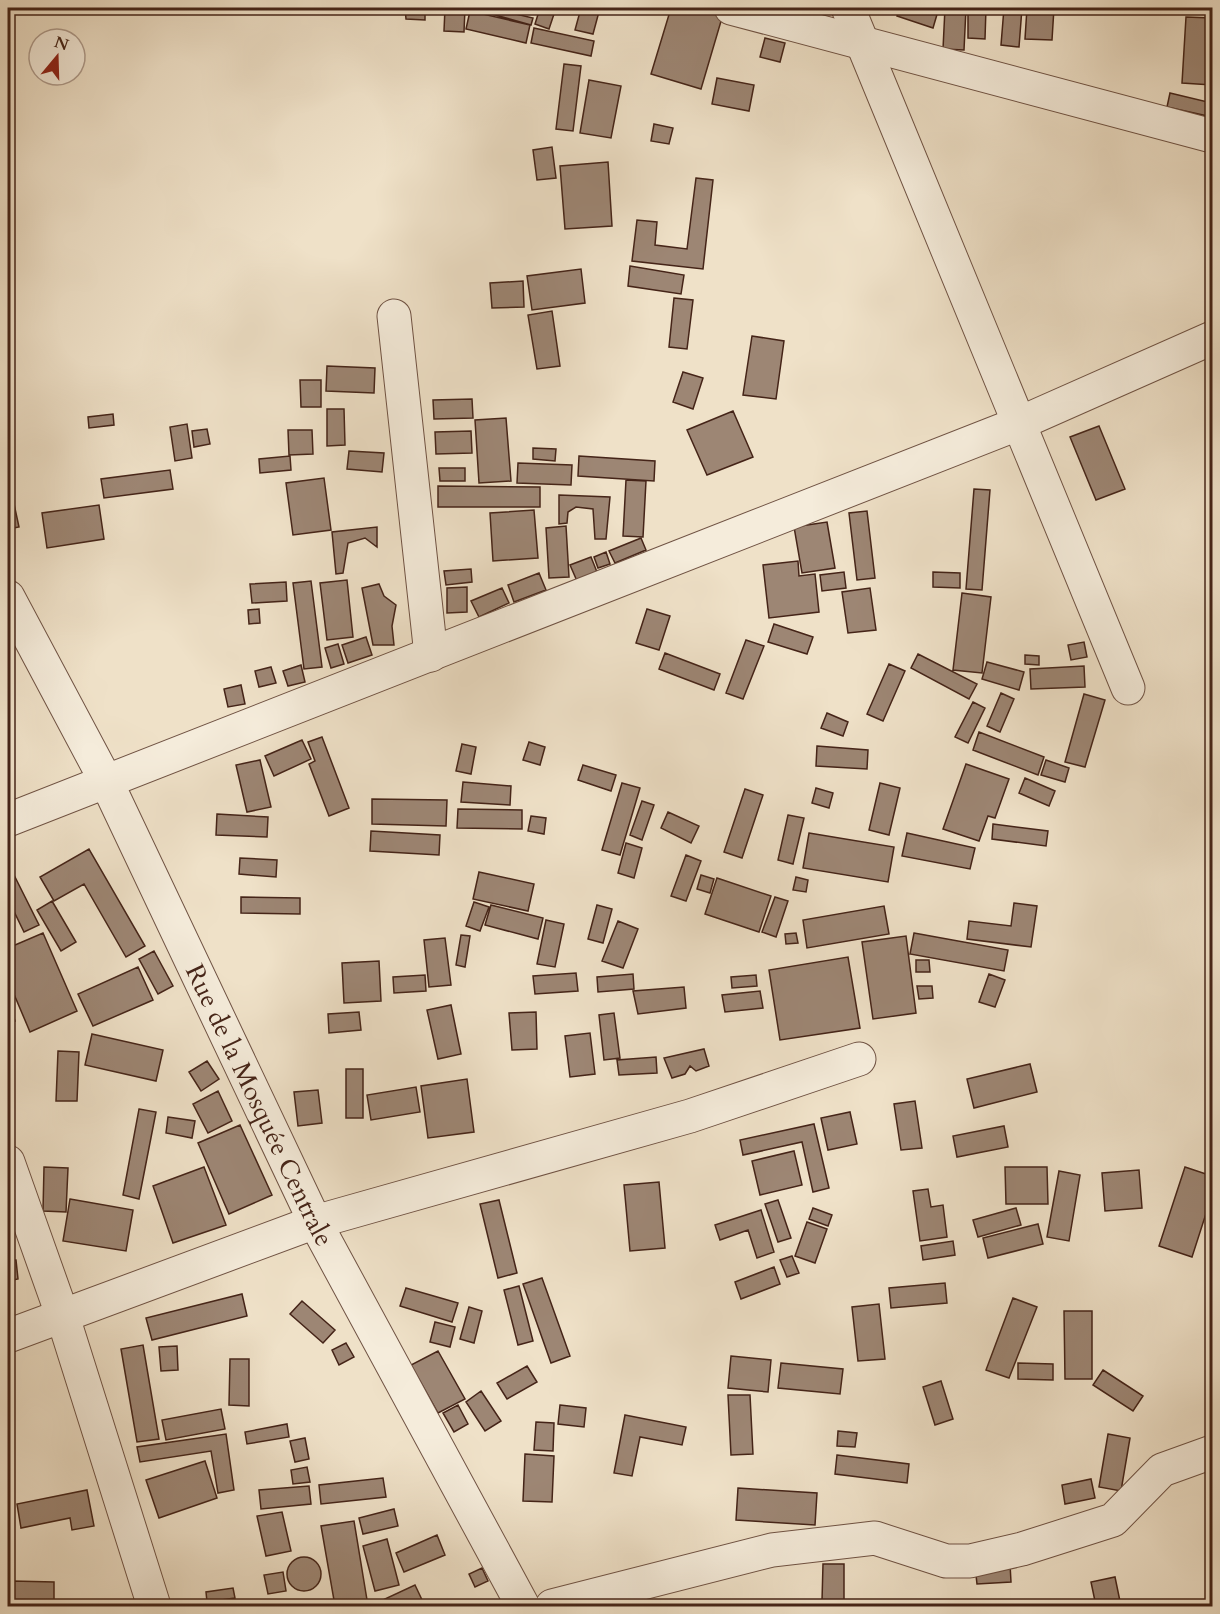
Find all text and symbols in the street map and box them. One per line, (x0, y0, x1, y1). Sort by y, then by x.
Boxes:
north arrow (27, 27, 87, 87)
text: N (51, 31, 72, 56)
street label: Rue de la Mosquée Centrale (178, 958, 342, 1252)

